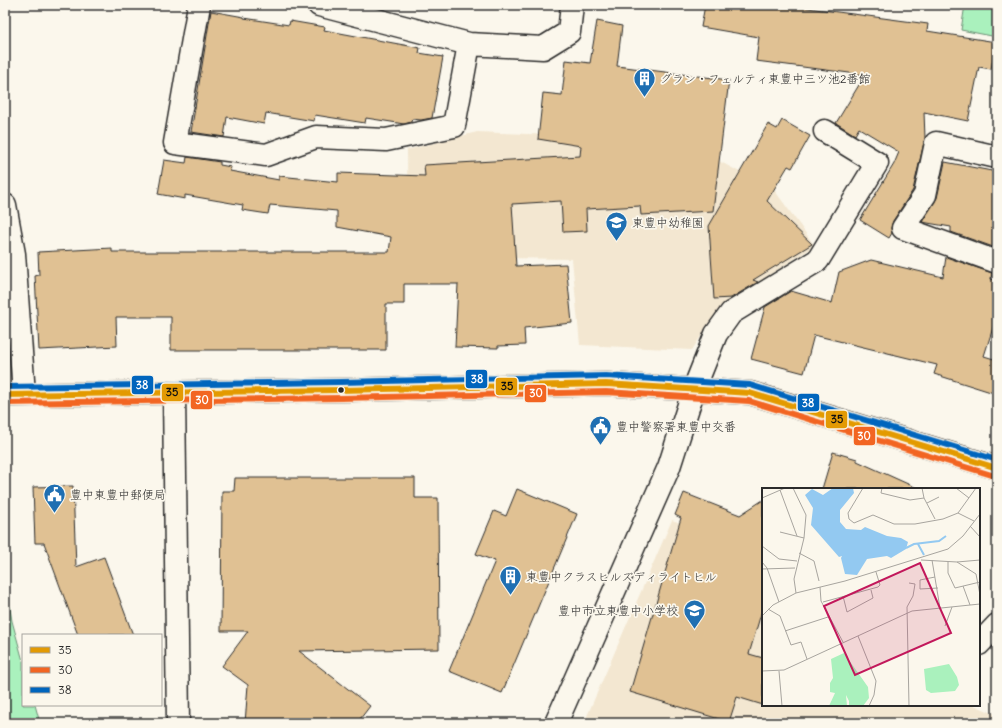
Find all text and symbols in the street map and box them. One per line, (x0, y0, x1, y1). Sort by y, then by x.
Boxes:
building icon: グラン・フェルティ東豊中三ツ池2番館 (632, 65, 658, 98)
place label: グラン・フェルティ東豊中三ツ池2番館 (660, 71, 871, 86)
school or university icon: 東豊中幼稚園 (604, 209, 630, 242)
place label: 東豊中幼稚園 (632, 215, 704, 230)
line badge: 38 (465, 369, 488, 389)
text: 38 (471, 372, 483, 386)
line badge: 38 (131, 375, 154, 395)
line badge: 35 (495, 377, 518, 396)
text: 38 (136, 378, 148, 392)
text: 35 (501, 379, 513, 393)
line badge: 35 (161, 383, 184, 402)
line badge: 30 (524, 384, 547, 403)
text: 35 (166, 385, 178, 399)
unlabelled marker (336, 385, 346, 395)
text: 30 (529, 386, 543, 400)
line badge: 30 (190, 390, 213, 410)
text: 30 (195, 393, 209, 407)
line badge: 38 (797, 393, 820, 412)
text: 38 (802, 396, 814, 410)
line badge: 35 (825, 410, 848, 429)
text: 35 (831, 412, 843, 426)
public building icon: 豊中警察署東豊中交番 (588, 413, 614, 446)
place label: 豊中警察署東豊中交番 (616, 419, 736, 434)
line badge: 30 (853, 426, 876, 446)
text: 30 (857, 429, 871, 443)
public building icon: 豊中東豊中郵便局 (41, 481, 67, 514)
place label: 豊中東豊中郵便局 (70, 487, 166, 502)
inset map (762, 488, 980, 706)
building icon: 東豊中クラスヒルズディライトヒル (498, 563, 524, 596)
place label: 東豊中クラスヒルズディライトヒル (526, 569, 717, 584)
school or university icon: 豊中市立東豊中小学校 (681, 597, 707, 630)
place label: 豊中市立東豊中小学校 (558, 603, 678, 618)
legend (22, 634, 162, 706)
text: 35 (58, 642, 72, 657)
text: 30 (58, 662, 73, 677)
text: 38 (58, 682, 72, 697)

